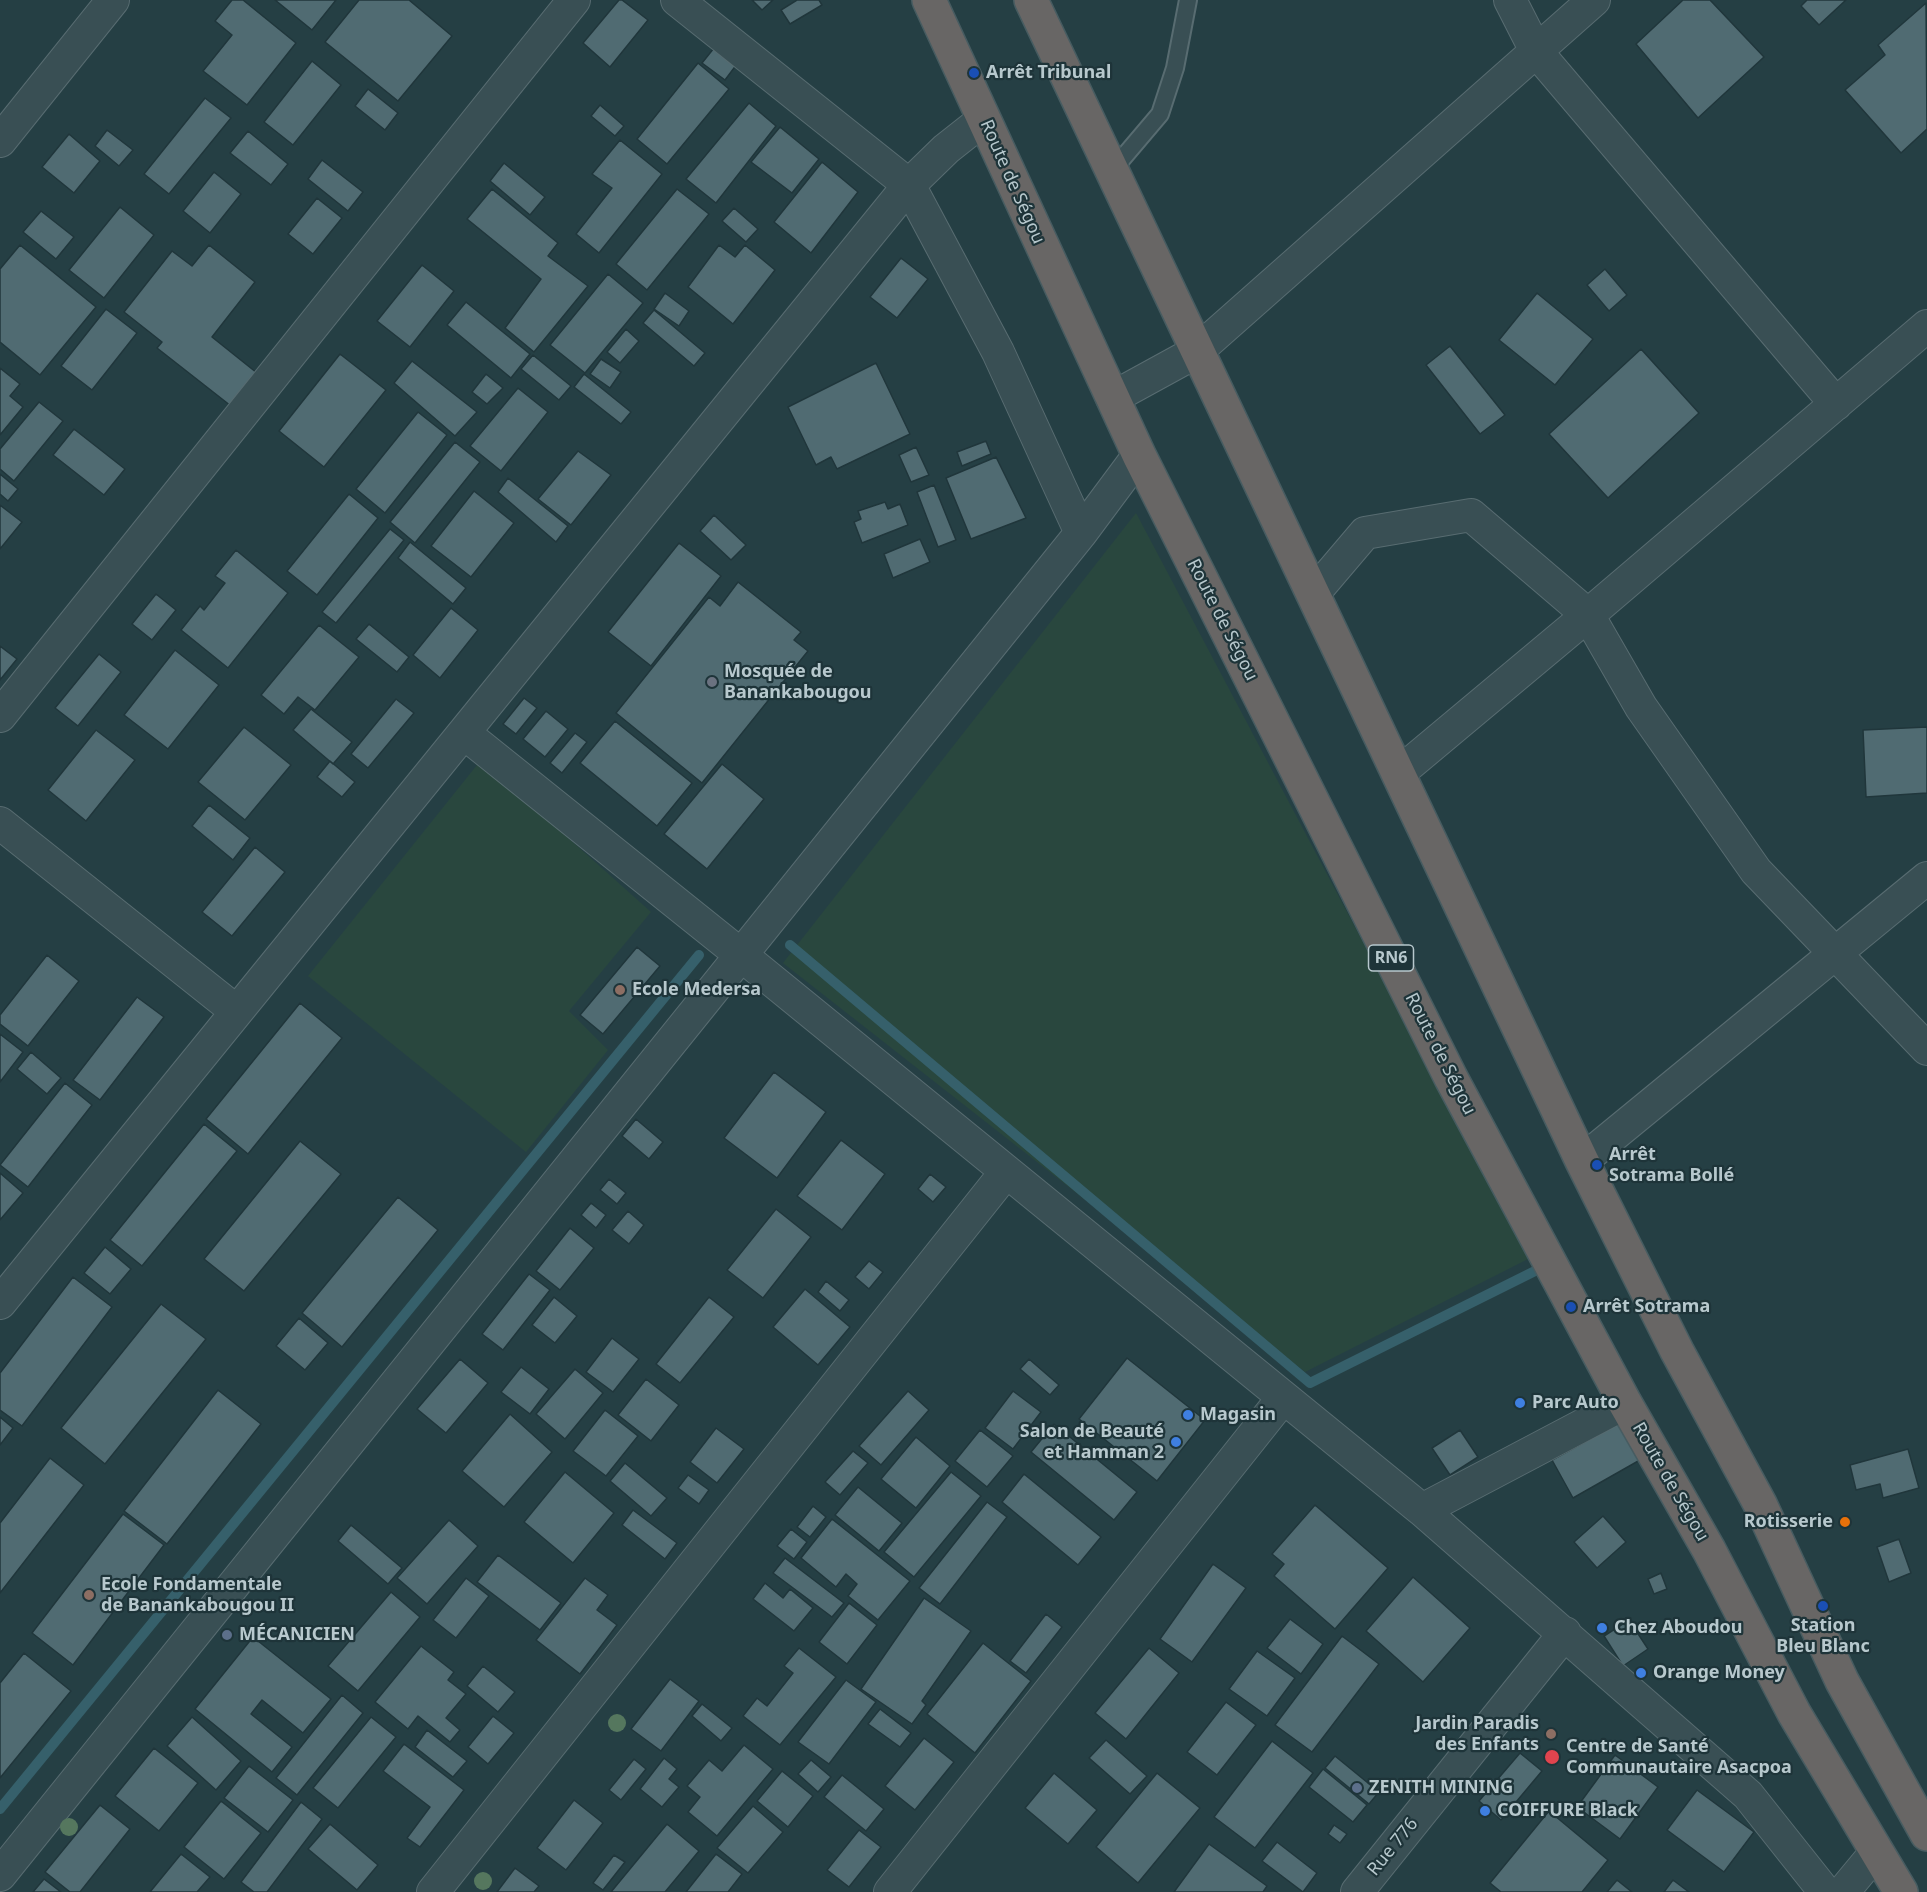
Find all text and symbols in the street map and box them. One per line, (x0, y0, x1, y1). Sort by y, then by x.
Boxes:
place label: Arrêt Tribunal (986, 62, 1111, 84)
marker: Arrêt Tribunal (967, 66, 981, 80)
street label: Route de Ségou (975, 117, 1049, 247)
street label: Route de Ségou (1182, 556, 1262, 684)
place label: Mosquée de Banankabougou (724, 661, 872, 704)
marker: Mosquée de Banankabougou (705, 675, 719, 689)
road number: RN6 (1368, 945, 1414, 971)
place label: Ecole Medersa (632, 979, 761, 1001)
marker: Ecole Medersa (613, 983, 627, 997)
street label: Route de Ségou (1400, 990, 1480, 1118)
place label: Arrêt Sotrama Bollé (1609, 1144, 1734, 1186)
marker: Arrêt Sotrama Bollé (1590, 1158, 1604, 1172)
place label: Arrêt Sotrama (1583, 1296, 1710, 1318)
marker: Arrêt Sotrama (1564, 1300, 1578, 1314)
place label: Parc Auto (1532, 1392, 1619, 1414)
marker: Parc Auto (1513, 1396, 1527, 1410)
place label: Magasin (1200, 1404, 1276, 1426)
marker: Magasin (1181, 1408, 1195, 1422)
street label: Route de Ségou (1627, 1419, 1713, 1545)
place label: Salon de Beauté et Hamman 2 (1020, 1421, 1164, 1464)
marker: Salon de Beauté et Hamman 2 (1169, 1435, 1183, 1449)
place label: Rotisserie (1744, 1511, 1833, 1533)
marker: Rotisserie (1838, 1515, 1852, 1529)
place label: Ecole Fondamentale de Banankabougou II (101, 1574, 294, 1616)
marker: Ecole Fondamentale de Banankabougou II (82, 1588, 96, 1602)
marker: Station Bleu Blanc (1816, 1599, 1830, 1613)
place label: Station Bleu Blanc (1776, 1615, 1870, 1658)
place label: Chez Aboudou (1614, 1617, 1742, 1639)
marker: Chez Aboudou (1595, 1621, 1609, 1635)
place label: MÉCANICIEN (239, 1624, 355, 1646)
marker: MÉCANICIEN (220, 1628, 234, 1642)
place label: Orange Money (1653, 1662, 1785, 1684)
marker: Orange Money (1634, 1666, 1648, 1680)
place label: Jardin Paradis des Enfants (1415, 1713, 1539, 1756)
marker: Jardin Paradis des Enfants (1544, 1727, 1558, 1741)
place label: Centre de Santé Communautaire Asacpoa (1566, 1736, 1792, 1778)
marker: Centre de Santé Communautaire Asacpoa (1543, 1748, 1561, 1766)
place label: ZENITH MINING (1369, 1777, 1513, 1799)
marker: ZENITH MINING (1350, 1781, 1364, 1795)
place label: COIFFURE Black (1497, 1800, 1638, 1822)
marker: COIFFURE Black (1478, 1804, 1492, 1818)
street label: Rue 776 (1363, 1814, 1423, 1880)

